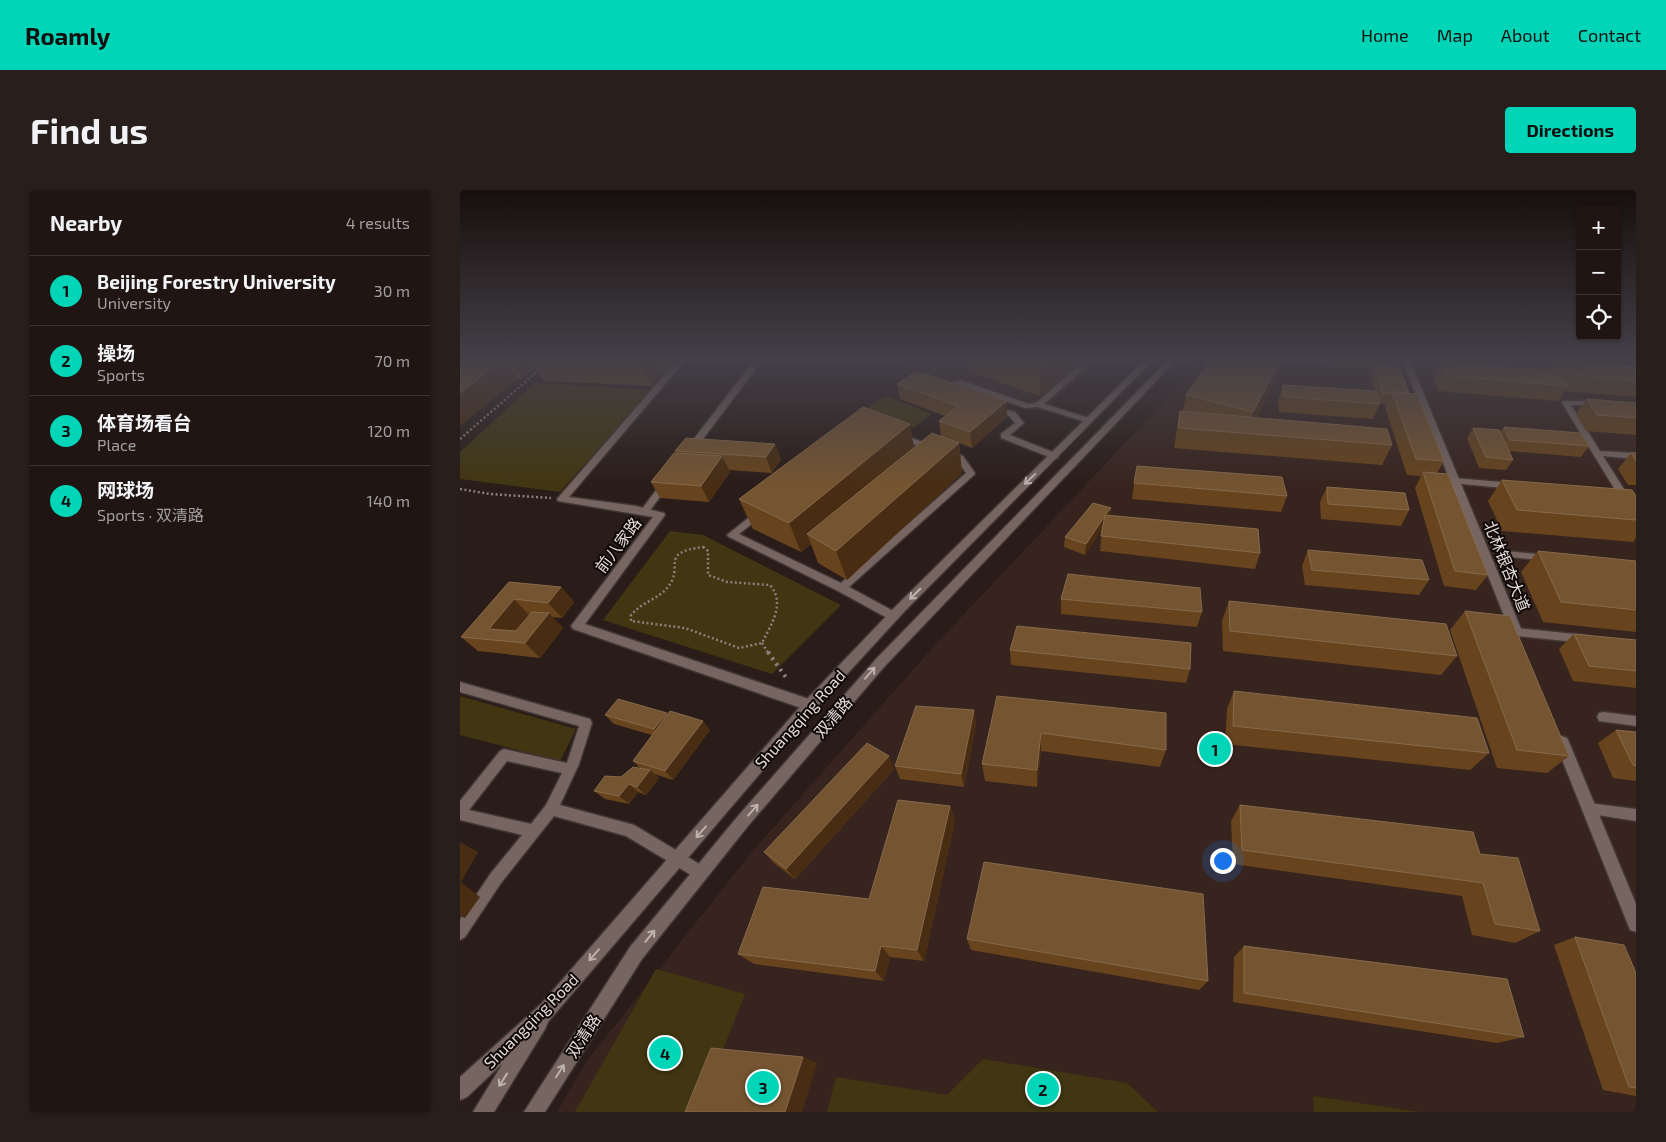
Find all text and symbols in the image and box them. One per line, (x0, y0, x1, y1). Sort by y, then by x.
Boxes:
text: Roamly (25, 21, 110, 50)
text: Home (1361, 24, 1409, 46)
text: Map (1437, 24, 1473, 46)
text: About (1501, 24, 1550, 46)
text: Contact (1578, 24, 1641, 46)
button: Directions (1505, 107, 1636, 153)
text: Find us (30, 109, 148, 151)
map controls (1576, 205, 1621, 340)
button: + (1576, 205, 1621, 250)
text: Nearby (50, 210, 122, 235)
text: 4 results (346, 213, 410, 232)
button: − (1576, 250, 1621, 295)
text: Beijing Forestry University (97, 270, 336, 293)
text: 1 (63, 281, 69, 300)
text: 30 m (374, 281, 410, 300)
text: University (97, 293, 171, 312)
button: locate (1576, 295, 1621, 340)
text: 操场 (97, 341, 135, 364)
text: 2 (61, 351, 71, 370)
text: 70 m (375, 351, 410, 370)
text: Sports (97, 365, 145, 384)
text: 体育场看台 (97, 411, 192, 434)
text: 3 (61, 421, 71, 440)
text: 120 m (367, 421, 410, 440)
text: Place (97, 435, 136, 454)
one-way arrow (1024, 473, 1036, 485)
text: 网球场 (97, 478, 154, 501)
text: 4 (61, 491, 71, 510)
text: 140 m (367, 491, 410, 510)
text: Sports · 双清路 (97, 505, 204, 524)
street label: 前八家路 (591, 513, 644, 576)
street label: 北林银杏大道 (1481, 518, 1534, 614)
one-way arrow (909, 588, 921, 600)
street label: Shuangqing Road (750, 665, 849, 772)
one-way arrow (865, 667, 876, 680)
street label: 双清路 (810, 692, 856, 741)
pin: 1 (1199, 730, 1231, 768)
one-way arrow (747, 803, 759, 816)
one-way arrow (695, 825, 706, 838)
your location (1210, 848, 1236, 874)
one-way arrow (644, 929, 655, 942)
one-way arrow (589, 948, 600, 961)
street label: Shuangqing Road (479, 969, 582, 1072)
street label: 双清路 (562, 1010, 604, 1061)
pin: 4 (649, 1034, 681, 1072)
one-way arrow (555, 1064, 566, 1078)
pin: 3 (747, 1068, 779, 1106)
pin: 2 (1027, 1070, 1059, 1108)
one-way arrow (498, 1072, 508, 1086)

